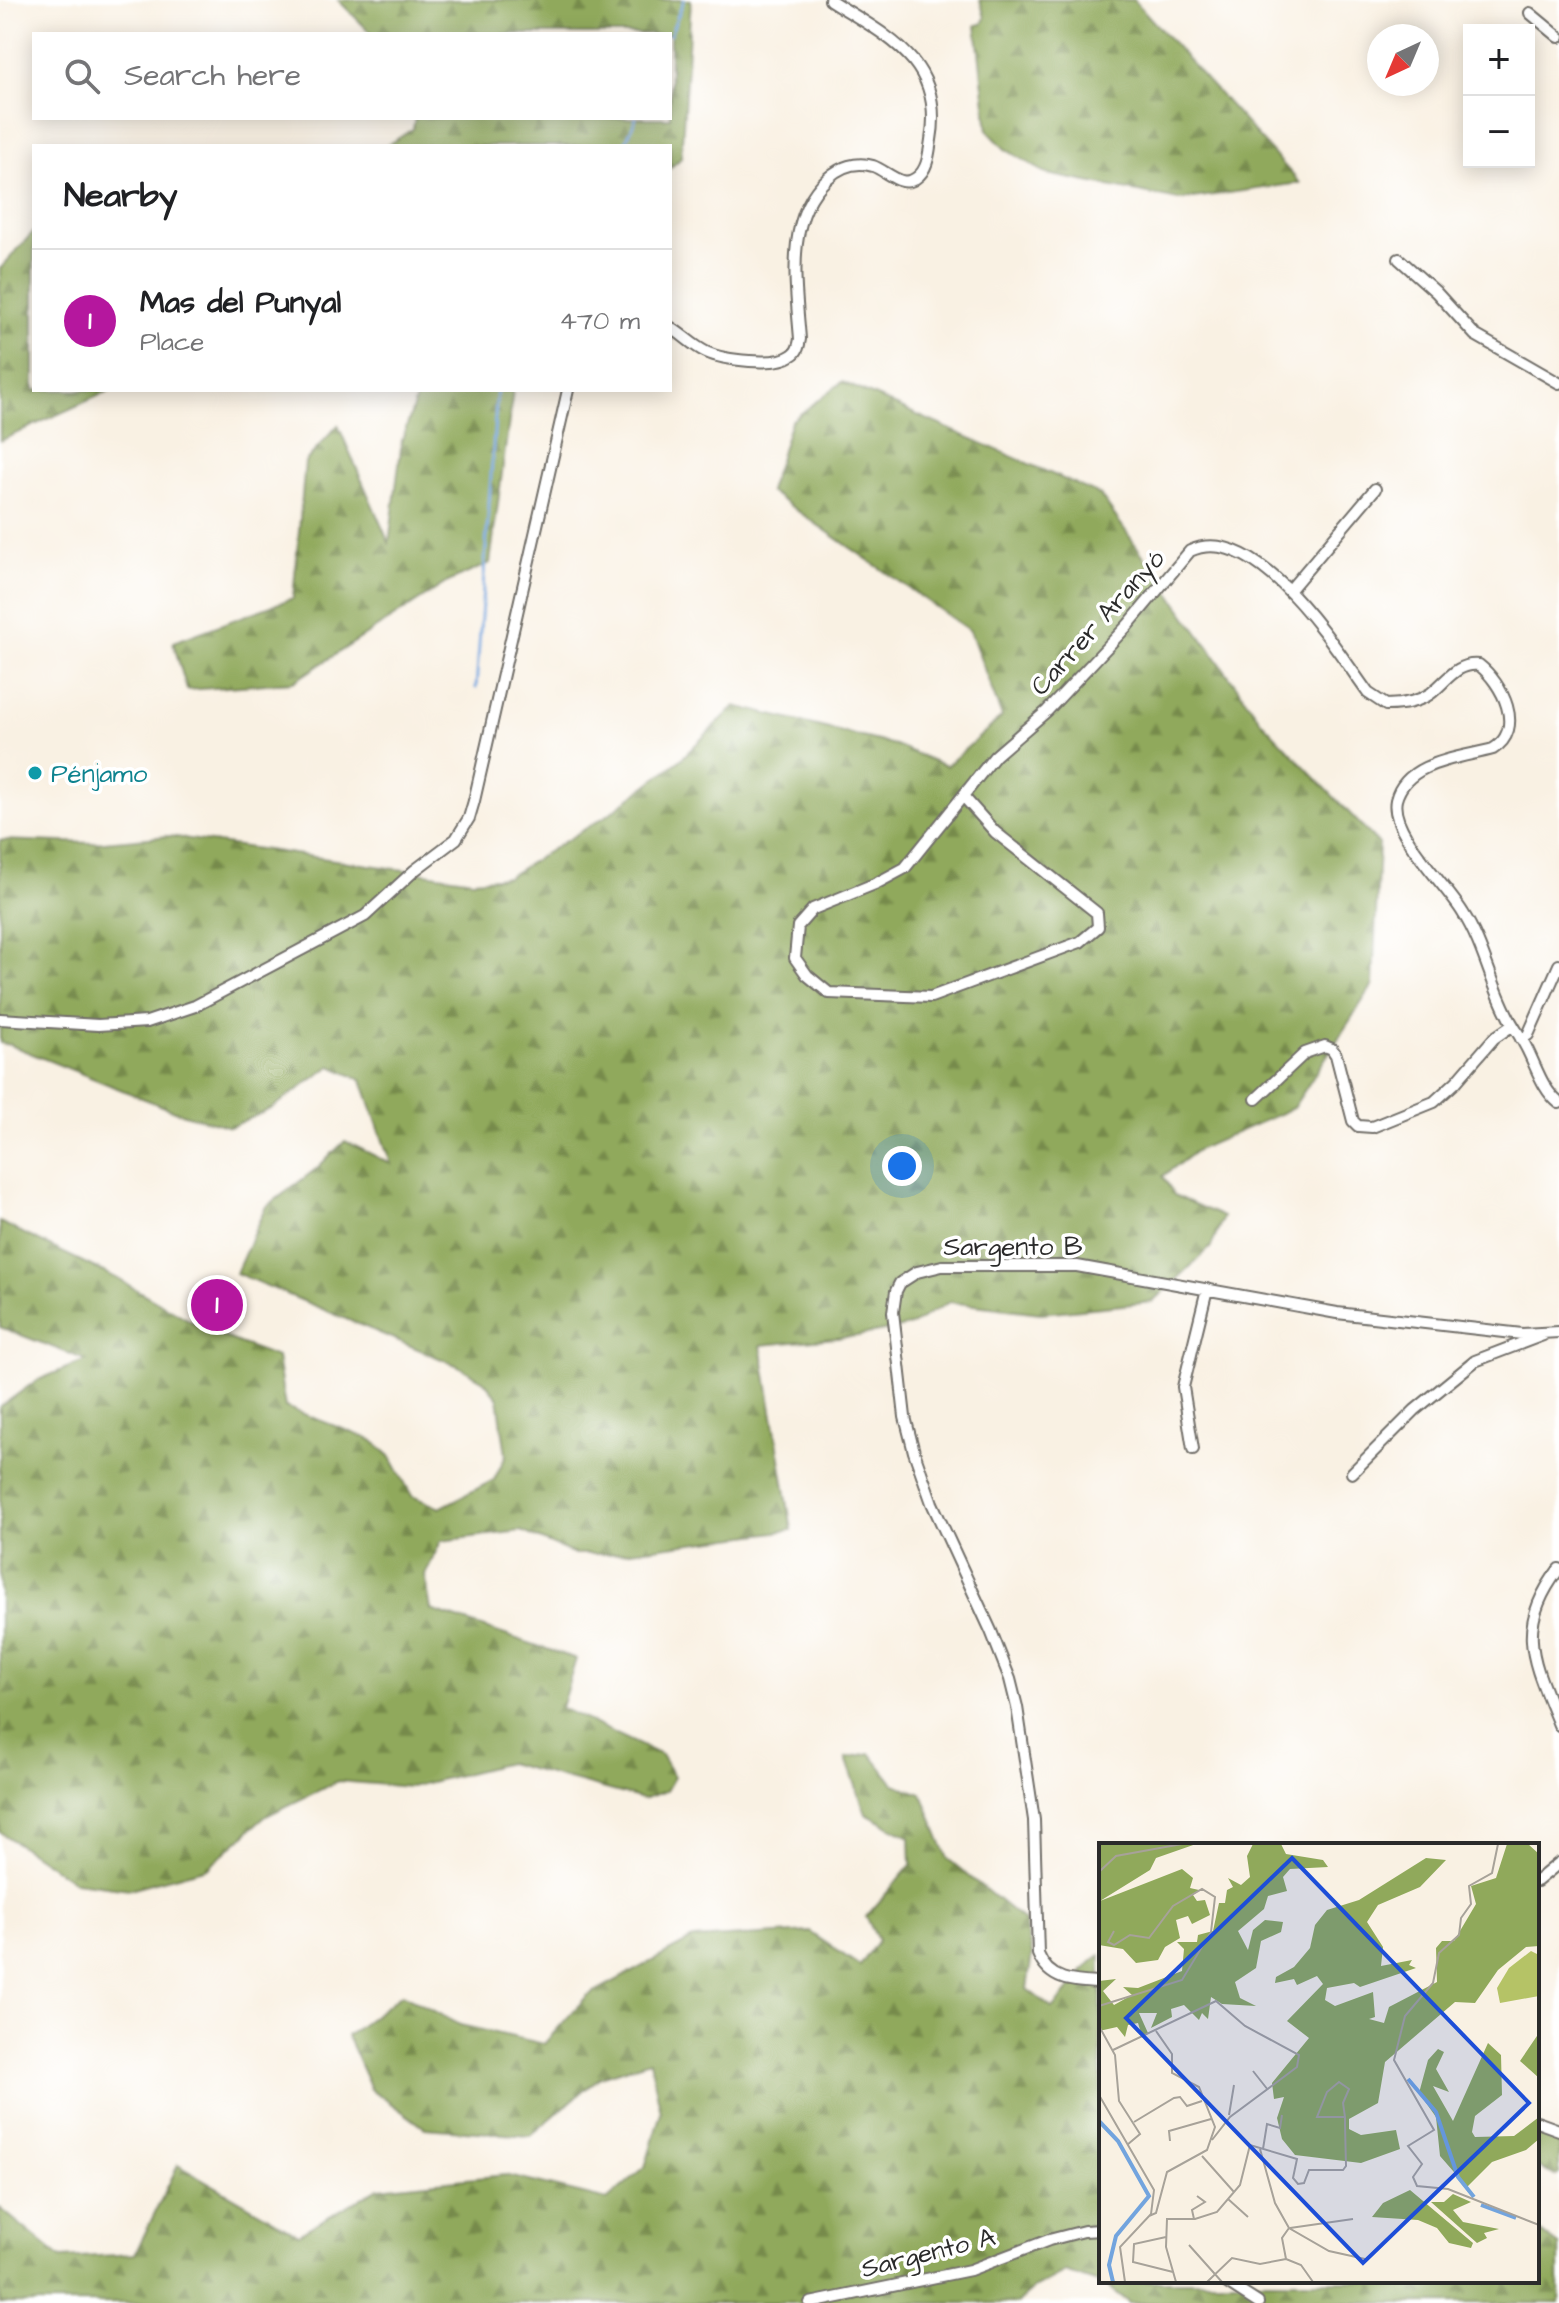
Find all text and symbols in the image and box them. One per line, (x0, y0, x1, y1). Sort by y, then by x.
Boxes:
north arrow (1367, 24, 1439, 96)
map controls (1463, 24, 1535, 168)
button: + (1463, 24, 1535, 96)
search box (32, 32, 672, 120)
icon: search (60, 54, 104, 98)
text: Search here (124, 55, 301, 97)
button: − (1463, 96, 1535, 168)
text: Nearby (64, 172, 178, 220)
text: Mas del Punyal (140, 282, 341, 324)
text: 1 (88, 303, 92, 339)
text: 470 m (559, 303, 640, 339)
text: Place (140, 324, 204, 360)
street label: Carrer Aranyó (1022, 542, 1175, 705)
place label: Pénjamo (51, 756, 148, 792)
marker: Pénjamo (26, 764, 44, 782)
your location (882, 1146, 922, 1186)
street label: Sargento B (944, 1229, 1082, 1267)
pin: 1 (191, 1275, 243, 1335)
inset map (1099, 1843, 1539, 2283)
street label: Sargento A (857, 2219, 1000, 2289)

